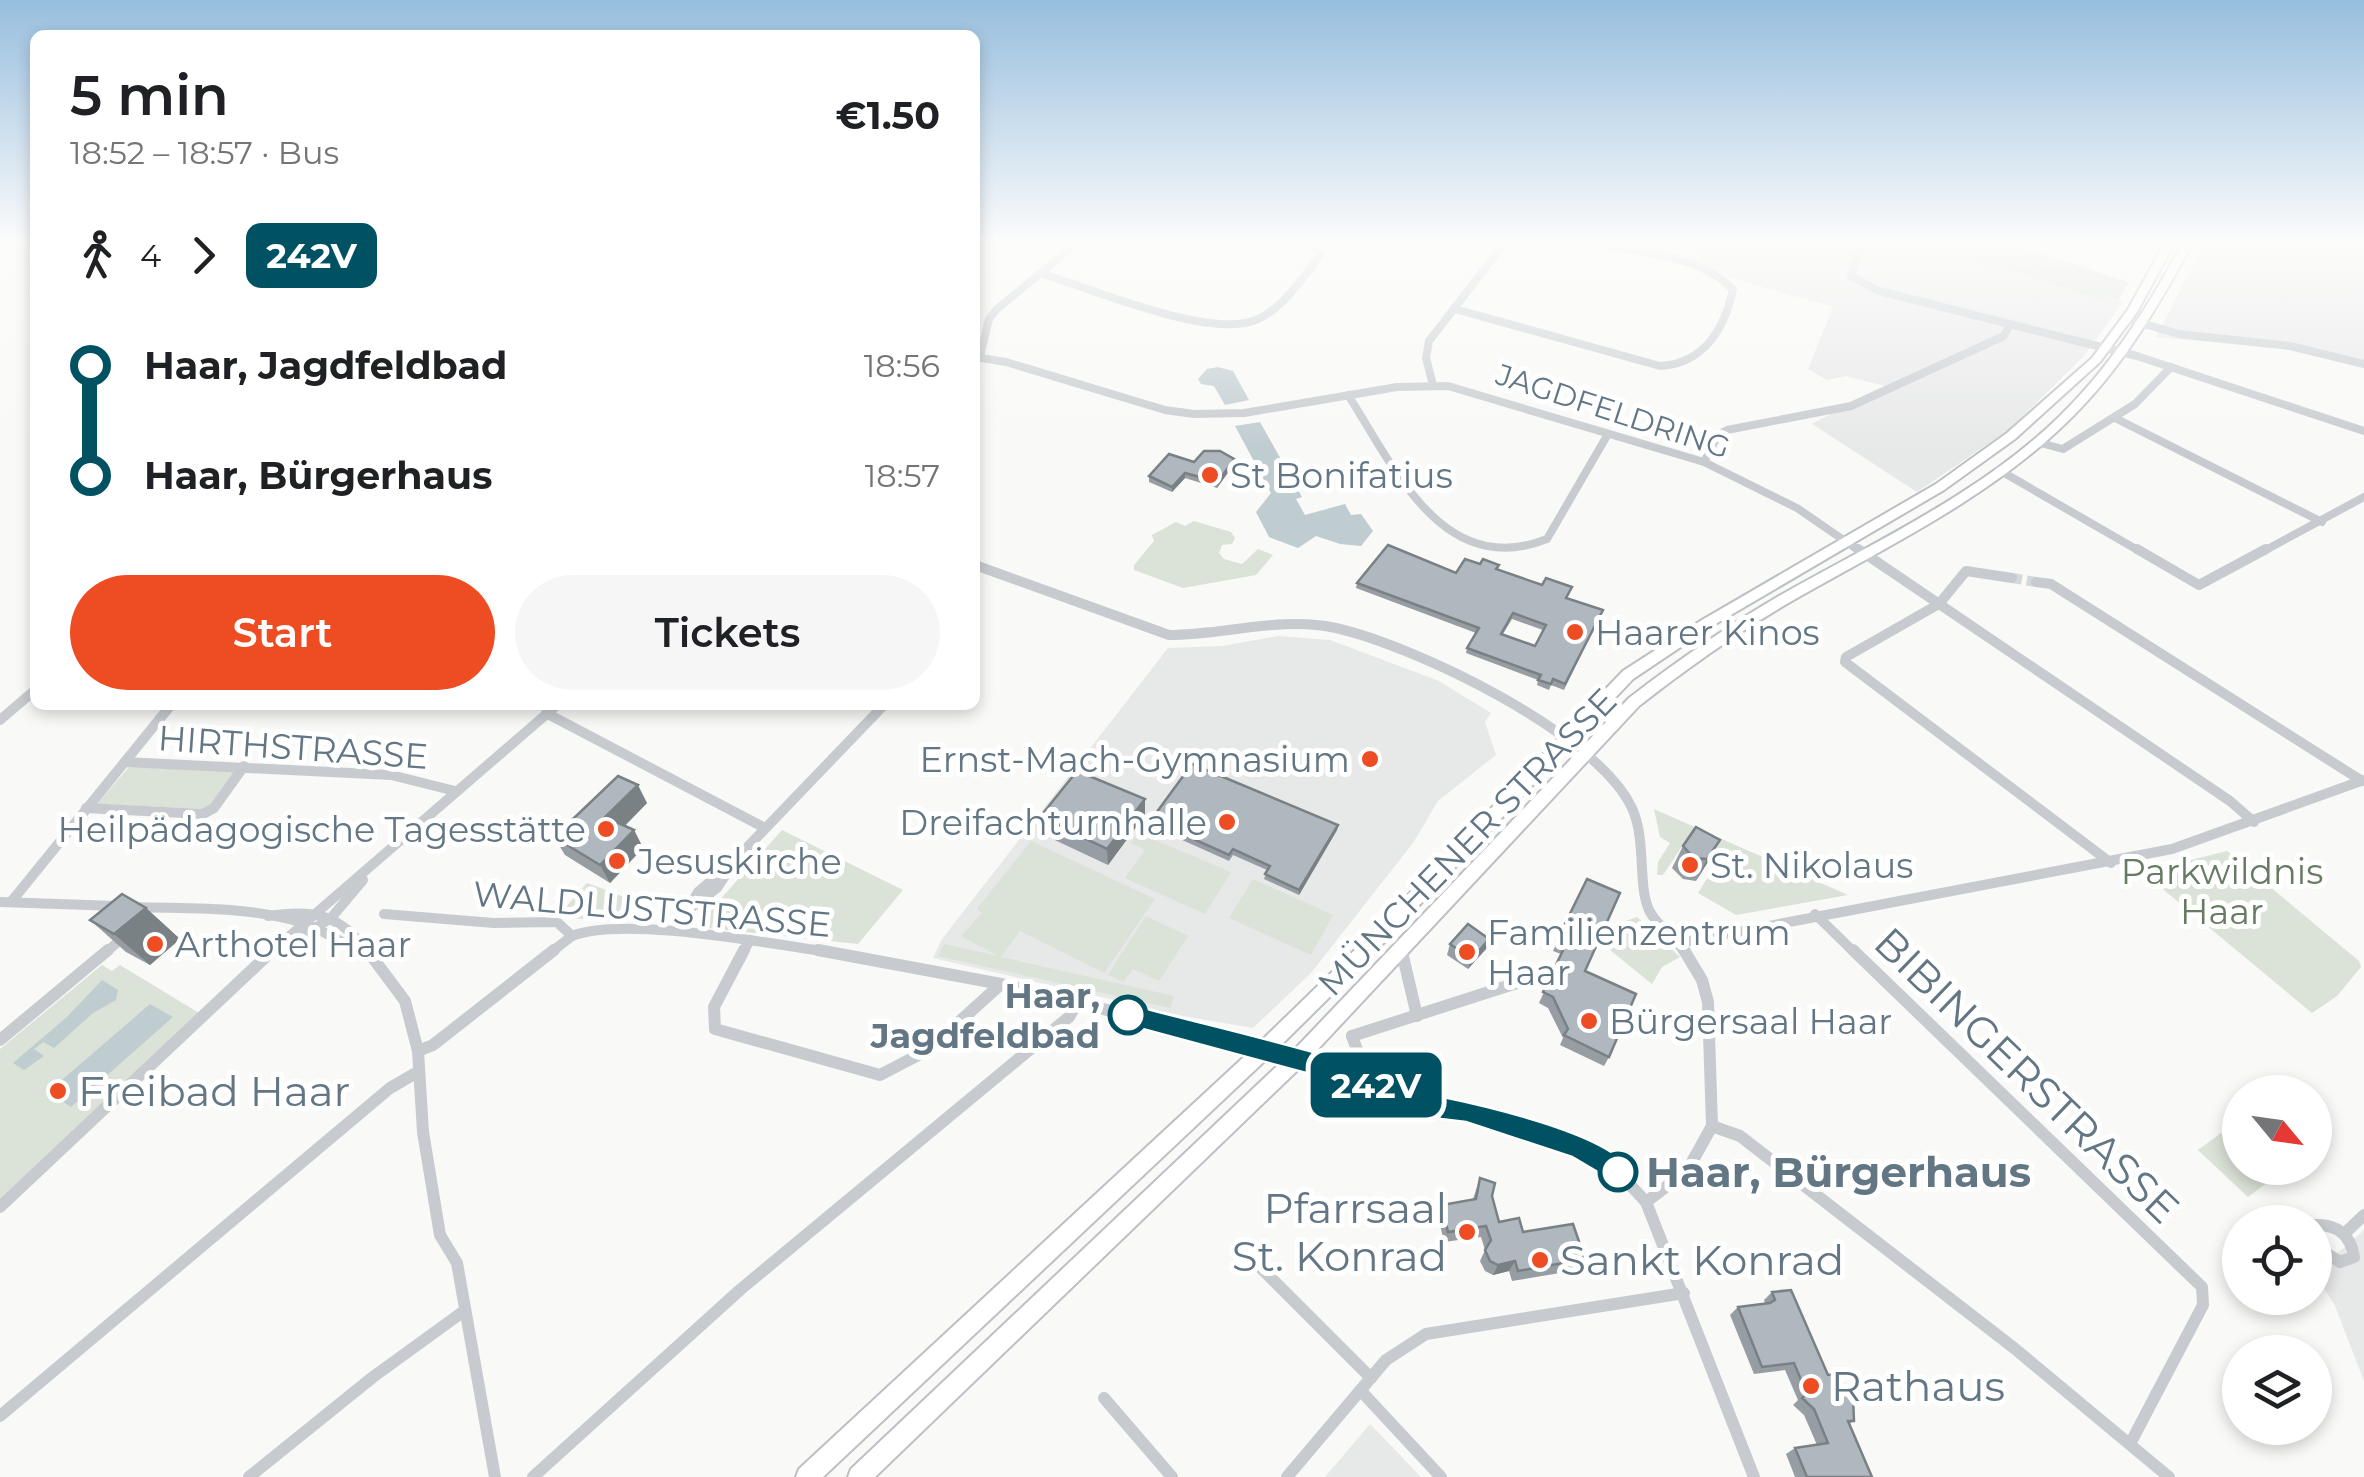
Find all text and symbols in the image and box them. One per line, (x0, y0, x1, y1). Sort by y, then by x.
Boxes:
text: 5 min (70, 62, 229, 129)
text: €1.50 (836, 92, 940, 139)
text: 18:52 – 18:57 · Bus (70, 133, 339, 172)
icon: walk (70, 228, 125, 283)
icon: forward (176, 228, 231, 283)
text: 242V (266, 234, 357, 277)
text: 4 (140, 236, 161, 275)
text: Haar, Jagdfeldbad (144, 342, 507, 389)
text: 18:56 (864, 346, 940, 385)
street label: JAGDFELDRING (1490, 355, 1735, 466)
text: Haar, Bürgerhaus (144, 452, 492, 499)
place label: St Bonifatius (1230, 454, 1453, 497)
text: 18:57 (865, 456, 940, 495)
marker: St Bonifatius (1199, 464, 1221, 486)
button: Start (70, 575, 495, 690)
button: Tickets (515, 575, 940, 690)
place label: Haarer Kinos (1595, 611, 1820, 654)
marker: Haarer Kinos (1564, 621, 1586, 643)
street label: MÜNCHENER STRASSE (1309, 679, 1625, 1005)
street label: HIRTHSTRASSE (157, 716, 429, 778)
place label: Ernst-Mach-Gymnasium (919, 738, 1350, 781)
marker: Ernst-Mach-Gymnasium (1359, 748, 1381, 770)
place label: Dreifachturnhalle (899, 801, 1207, 844)
place label: Heilpädagogische Tagesstätte (58, 808, 586, 851)
marker: Dreifachturnhalle (1216, 811, 1238, 833)
marker: Heilpädagogische Tagesstätte (595, 818, 617, 840)
place label: Jesuskirche (636, 840, 842, 883)
place label: St. Nikolaus (1710, 844, 1913, 887)
marker: Jesuskirche (606, 850, 628, 872)
park label: Parkwildnis Haar (2121, 850, 2323, 933)
marker: St. Nikolaus (1679, 854, 1701, 876)
street label: WALDLUSTSTRASSE (471, 872, 833, 946)
place label: Familienzentrum Haar (1487, 911, 1791, 994)
street label: BIBINGERSTRASSE (1864, 916, 2190, 1234)
place label: Arthotel Haar (175, 923, 412, 966)
marker: Arthotel Haar (144, 933, 166, 955)
marker: Familienzentrum Haar (1456, 941, 1478, 963)
place label: Haar, Jagdfeldbad (870, 974, 1100, 1057)
marker: Haar, Jagdfeldbad (1109, 996, 1147, 1034)
place label: Bürgersaal Haar (1609, 1000, 1892, 1043)
marker: Bürgersaal Haar (1578, 1010, 1600, 1032)
line badge: 242V (1306, 1052, 1446, 1118)
text: 242V (1331, 1064, 1421, 1107)
place label: Freibad Haar (78, 1065, 350, 1117)
north arrow (2222, 1075, 2332, 1185)
map controls (2222, 1075, 2332, 1445)
marker: Freibad Haar (47, 1080, 69, 1102)
place label: Haar, Bürgerhaus (1646, 1146, 2031, 1198)
marker: Haar, Bürgerhaus (1599, 1153, 1637, 1191)
place label: Pfarrsaal St. Konrad (1232, 1182, 1447, 1282)
button: locate (2222, 1205, 2332, 1315)
marker: Pfarrsaal St. Konrad (1456, 1221, 1478, 1243)
place label: Sankt Konrad (1560, 1234, 1844, 1286)
marker: Sankt Konrad (1529, 1249, 1551, 1271)
button: layers (2222, 1335, 2332, 1445)
place label: Rathaus (1831, 1360, 2005, 1412)
marker: Rathaus (1800, 1375, 1822, 1397)

